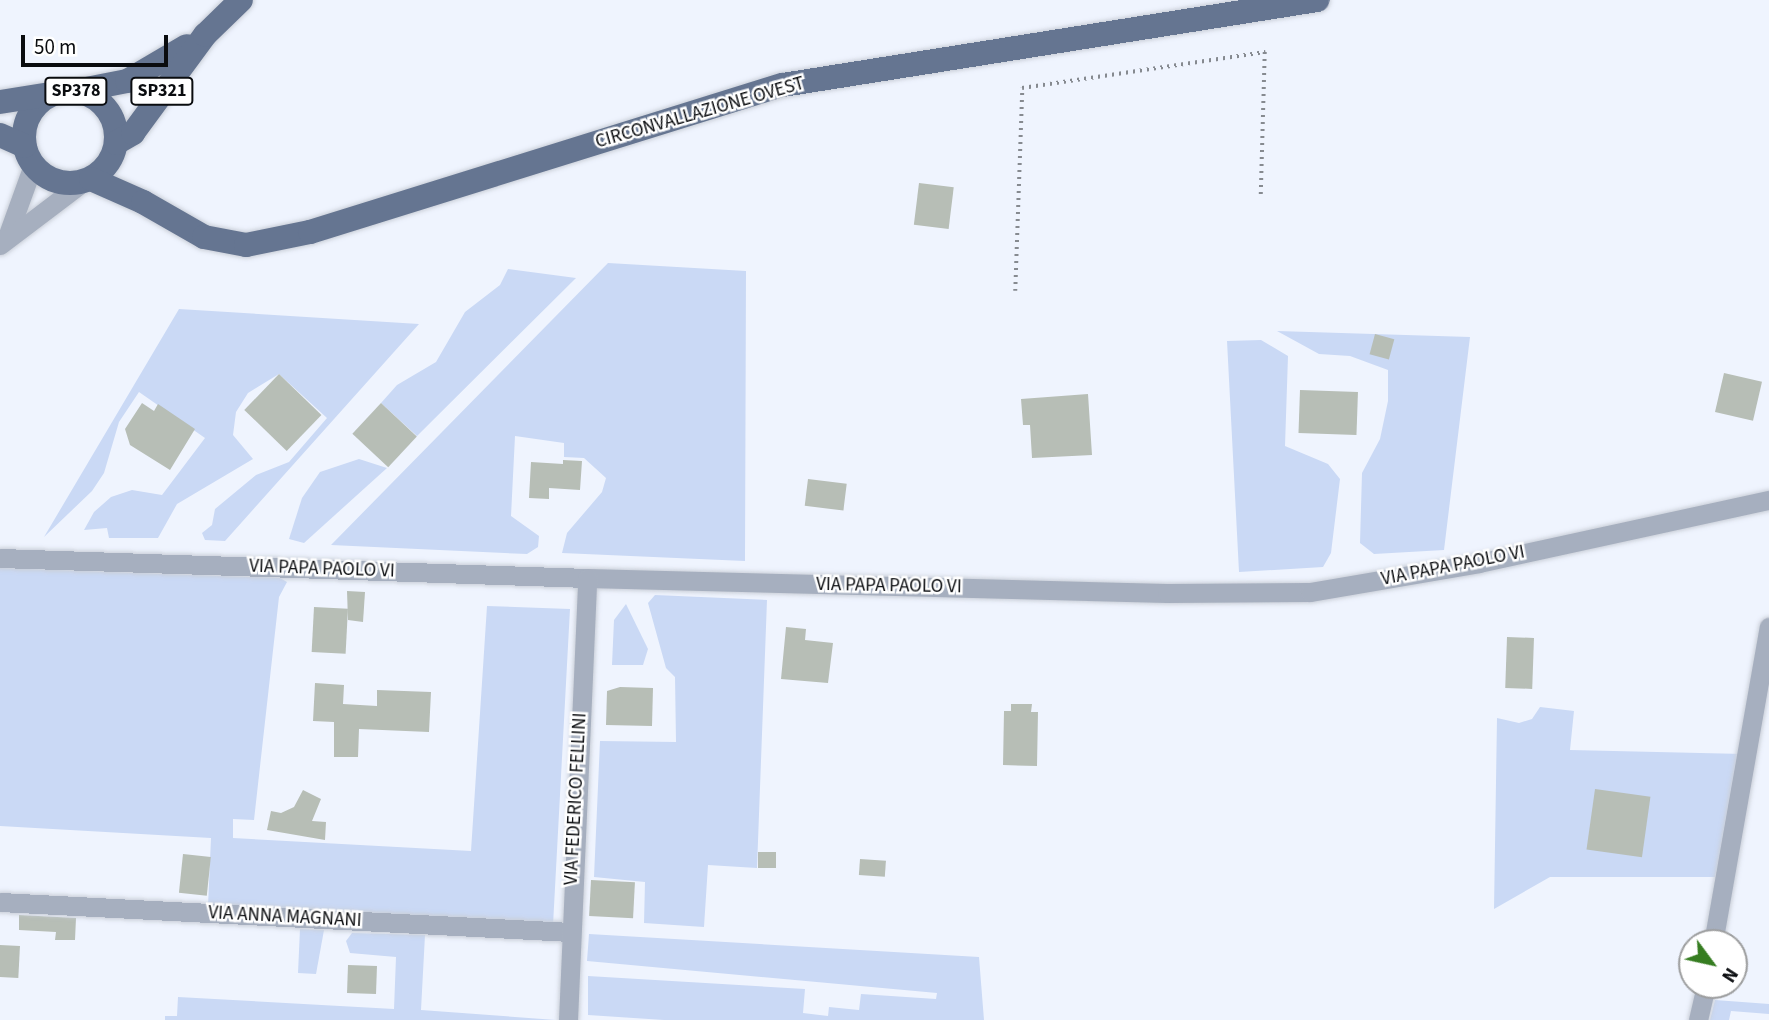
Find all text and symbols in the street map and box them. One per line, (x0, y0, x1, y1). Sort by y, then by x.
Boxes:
scale bar (24, 21, 172, 65)
text: 50 m (34, 32, 76, 62)
street label: CIRCONVALLAZIONE OVEST (593, 72, 807, 154)
road number: SP378 (43, 76, 109, 106)
road number: SP321 (129, 76, 195, 106)
street label: VIA PAPA PAOLO VI (1379, 541, 1527, 591)
street label: VIA PAPA PAOLO VI (249, 555, 395, 583)
street label: VIA PAPA PAOLO VI (816, 573, 962, 599)
street label: VIA FEDERICO FELLINI (560, 712, 592, 886)
street label: VIA ANNA MAGNANI (208, 902, 362, 932)
north arrow (1678, 929, 1748, 999)
text: N (1715, 962, 1744, 987)

